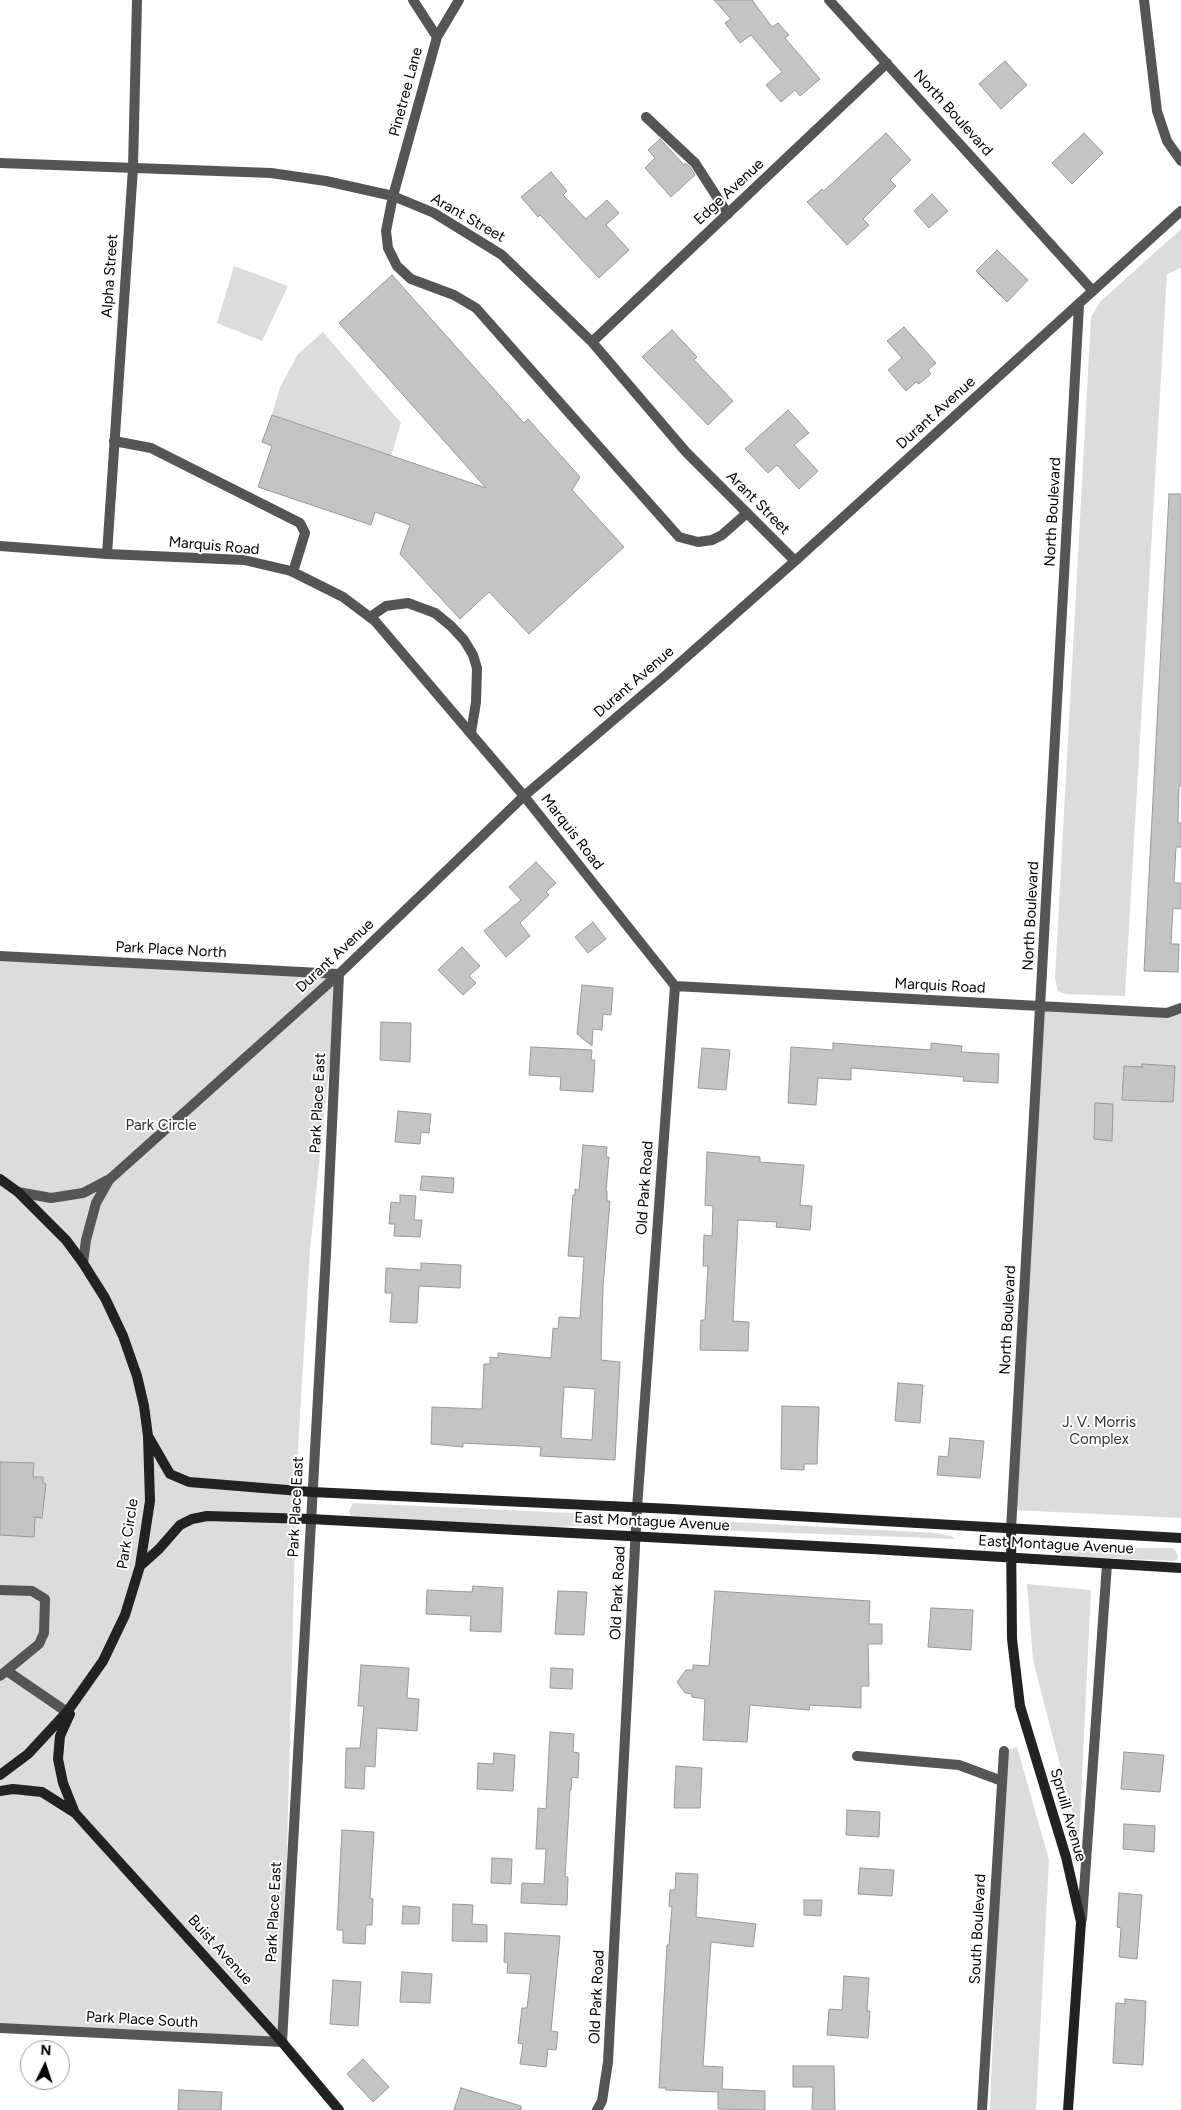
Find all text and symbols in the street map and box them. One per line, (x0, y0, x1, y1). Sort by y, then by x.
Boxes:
street label: Pinetree Lane (385, 45, 427, 139)
street label: North Boulevard (910, 66, 996, 160)
street label: Edge Avenue (690, 155, 768, 229)
street label: Arant Street (428, 190, 508, 246)
street label: Alpha Street (98, 233, 122, 319)
street label: Durant Avenue (893, 373, 979, 453)
street label: North Boulevard (1041, 457, 1065, 567)
street label: Arant Street (722, 467, 794, 539)
street label: Marquis Road (168, 533, 260, 559)
street label: Durant Avenue (590, 642, 678, 722)
street label: Marquis Road (537, 791, 607, 873)
street label: North Boulevard (1019, 861, 1043, 971)
street label: Durant Avenue (292, 915, 378, 997)
street label: Park Place North (115, 938, 227, 962)
street label: Marquis Road (894, 975, 986, 997)
street label: Park Place East (306, 1052, 330, 1154)
park label: Park Circle (125, 1117, 197, 1135)
street label: Old Park Road (633, 1140, 657, 1236)
street label: North Boulevard (996, 1265, 1020, 1375)
park label: J. V. Morris Complex (1062, 1414, 1136, 1449)
street label: Park Place East (284, 1456, 308, 1558)
street label: Park Circle (114, 1497, 142, 1571)
street label: East Montague Avenue (574, 1509, 730, 1535)
street label: East Montague Avenue (978, 1532, 1134, 1558)
street label: Old Park Road (607, 1545, 629, 1641)
street label: Spruill Avenue (1046, 1766, 1090, 1864)
street label: Park Place East (262, 1861, 286, 1963)
street label: South Boulevard (966, 1873, 990, 1985)
street label: Buist Avenue (184, 1911, 256, 1989)
street label: Old Park Road (586, 1949, 608, 2045)
street label: Park Place South (86, 2008, 198, 2032)
north arrow (20, 2040, 70, 2090)
text: N (40, 2042, 52, 2059)

